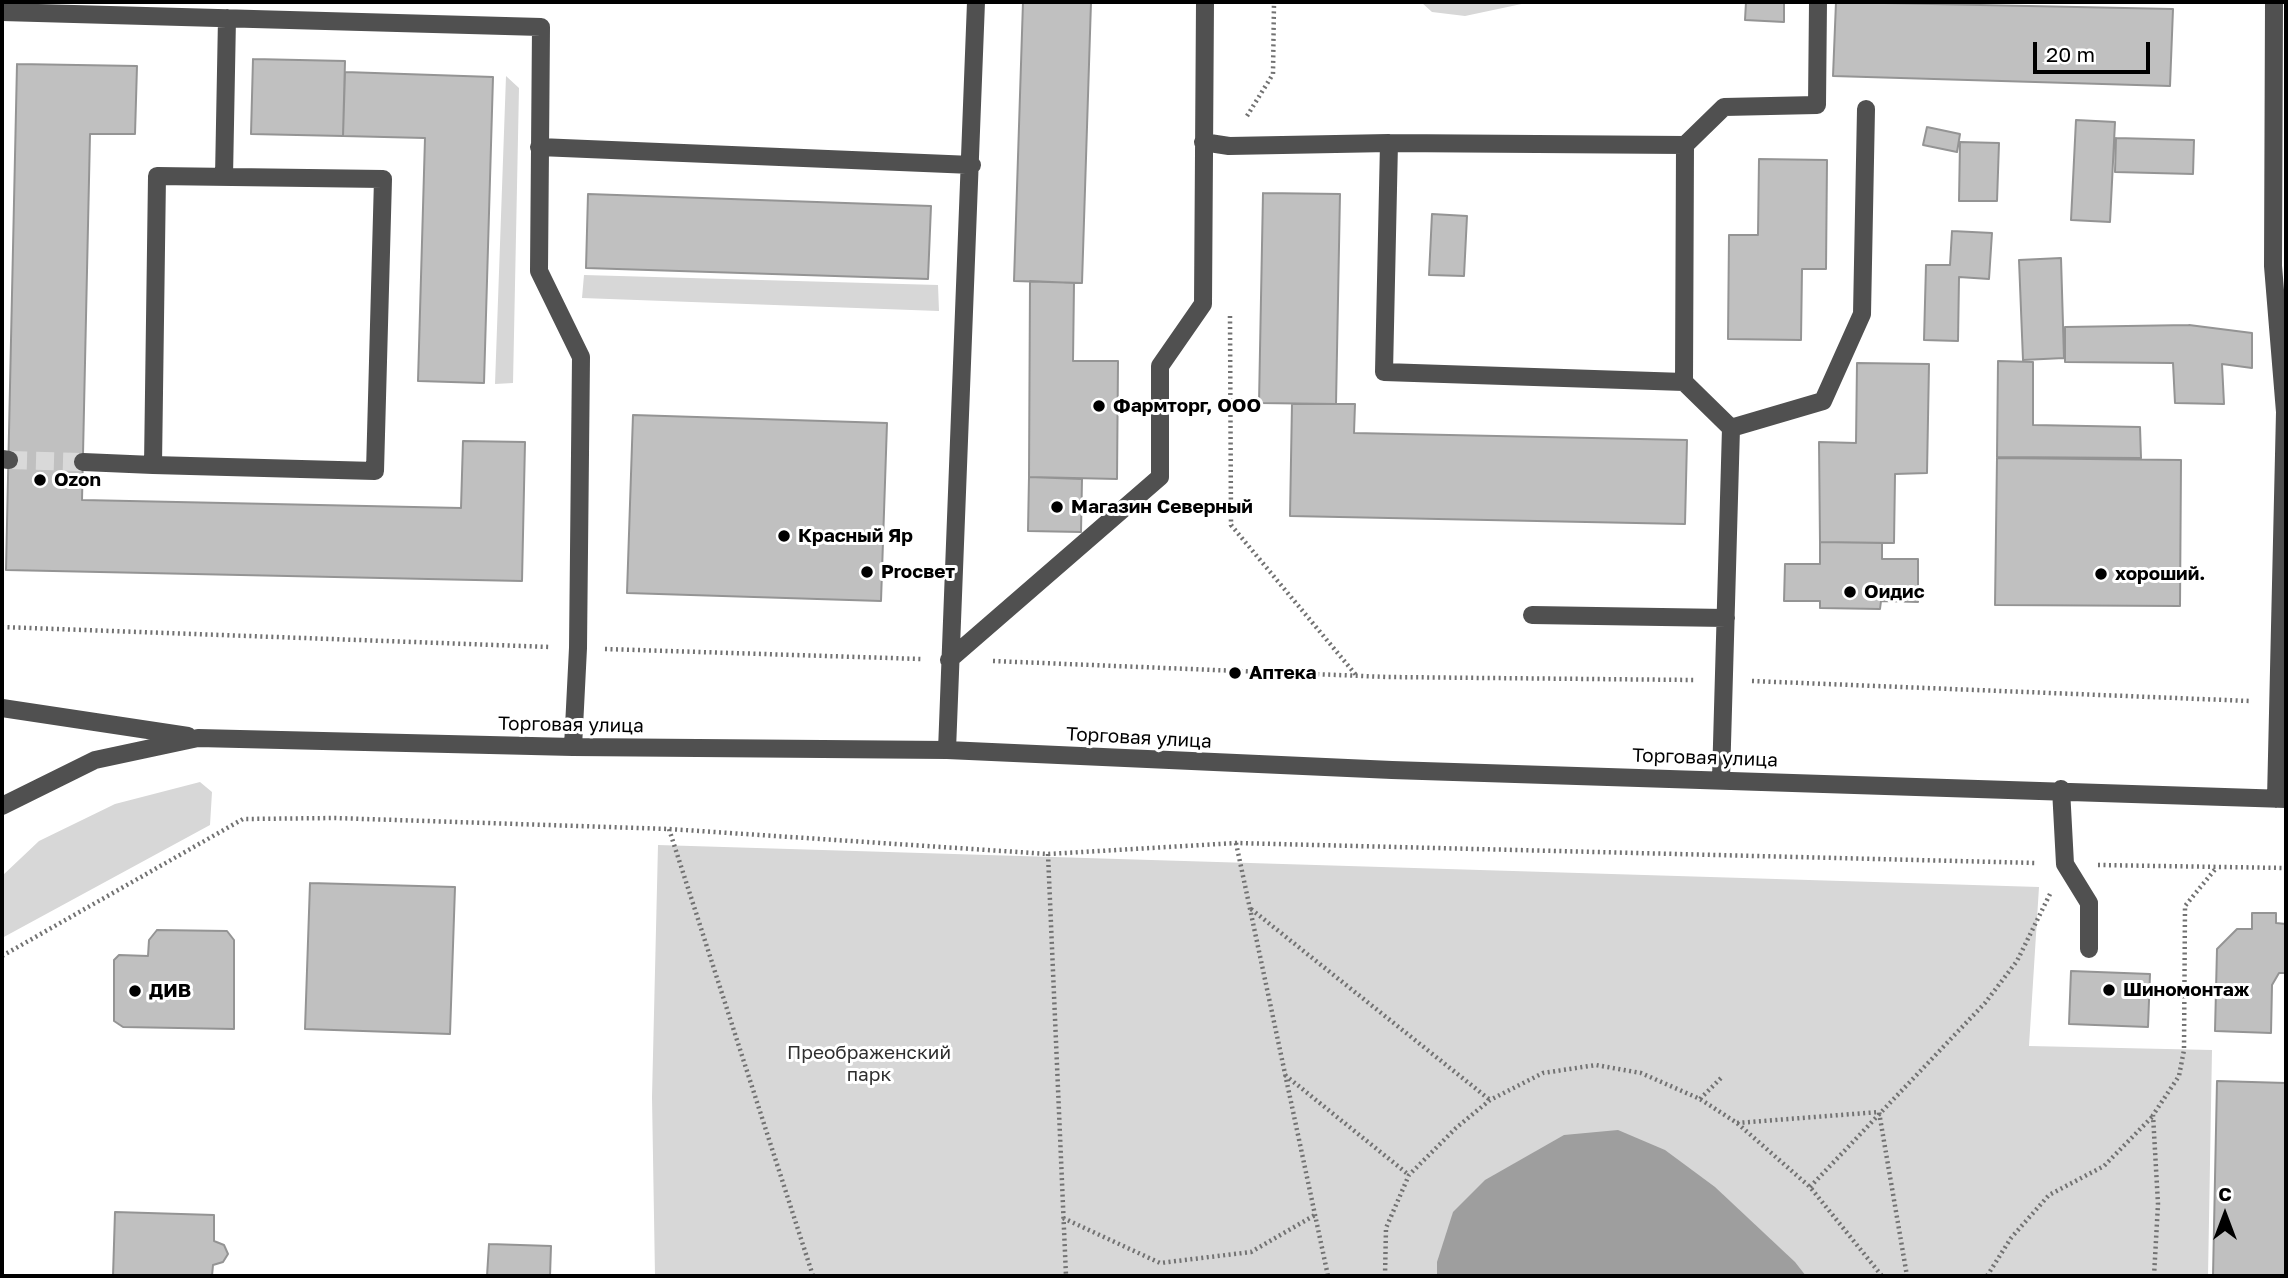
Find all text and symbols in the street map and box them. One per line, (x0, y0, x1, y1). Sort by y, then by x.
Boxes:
scale bar (2036, 28, 2153, 72)
text: 20 m (2046, 41, 2095, 67)
place label: Фармторг, ООО (1113, 395, 1261, 417)
marker: Фармторг, ООО (1091, 398, 1107, 414)
place label: Ozon (54, 469, 101, 491)
marker: Ozon (32, 472, 48, 488)
place label: Магазин Северный (1071, 496, 1253, 518)
marker: Магазин Северный (1049, 499, 1065, 515)
place label: Красный Яр (798, 525, 913, 547)
marker: Красный Яр (776, 528, 792, 544)
place label: Proсвет (881, 561, 955, 583)
place label: хороший. (2115, 563, 2205, 585)
marker: Proсвет (859, 564, 875, 580)
marker: хороший. (2093, 566, 2109, 582)
place label: Оидис (1864, 581, 1925, 603)
marker: Оидис (1842, 584, 1858, 600)
place label: Аптека (1249, 662, 1317, 684)
marker: Аптека (1227, 665, 1243, 681)
street label: Торговая улица (498, 712, 644, 738)
street label: Торговая улица (1066, 723, 1212, 753)
street label: Торговая улица (1632, 744, 1778, 772)
place label: Шиномонтаж (2123, 979, 2249, 1001)
place label: ДИВ (149, 980, 191, 1002)
marker: Шиномонтаж (2101, 982, 2117, 998)
marker: ДИВ (127, 983, 143, 999)
park label: Преображенский парк (787, 1042, 951, 1086)
north arrow (2190, 1180, 2260, 1250)
text: С (2218, 1182, 2232, 1205)

